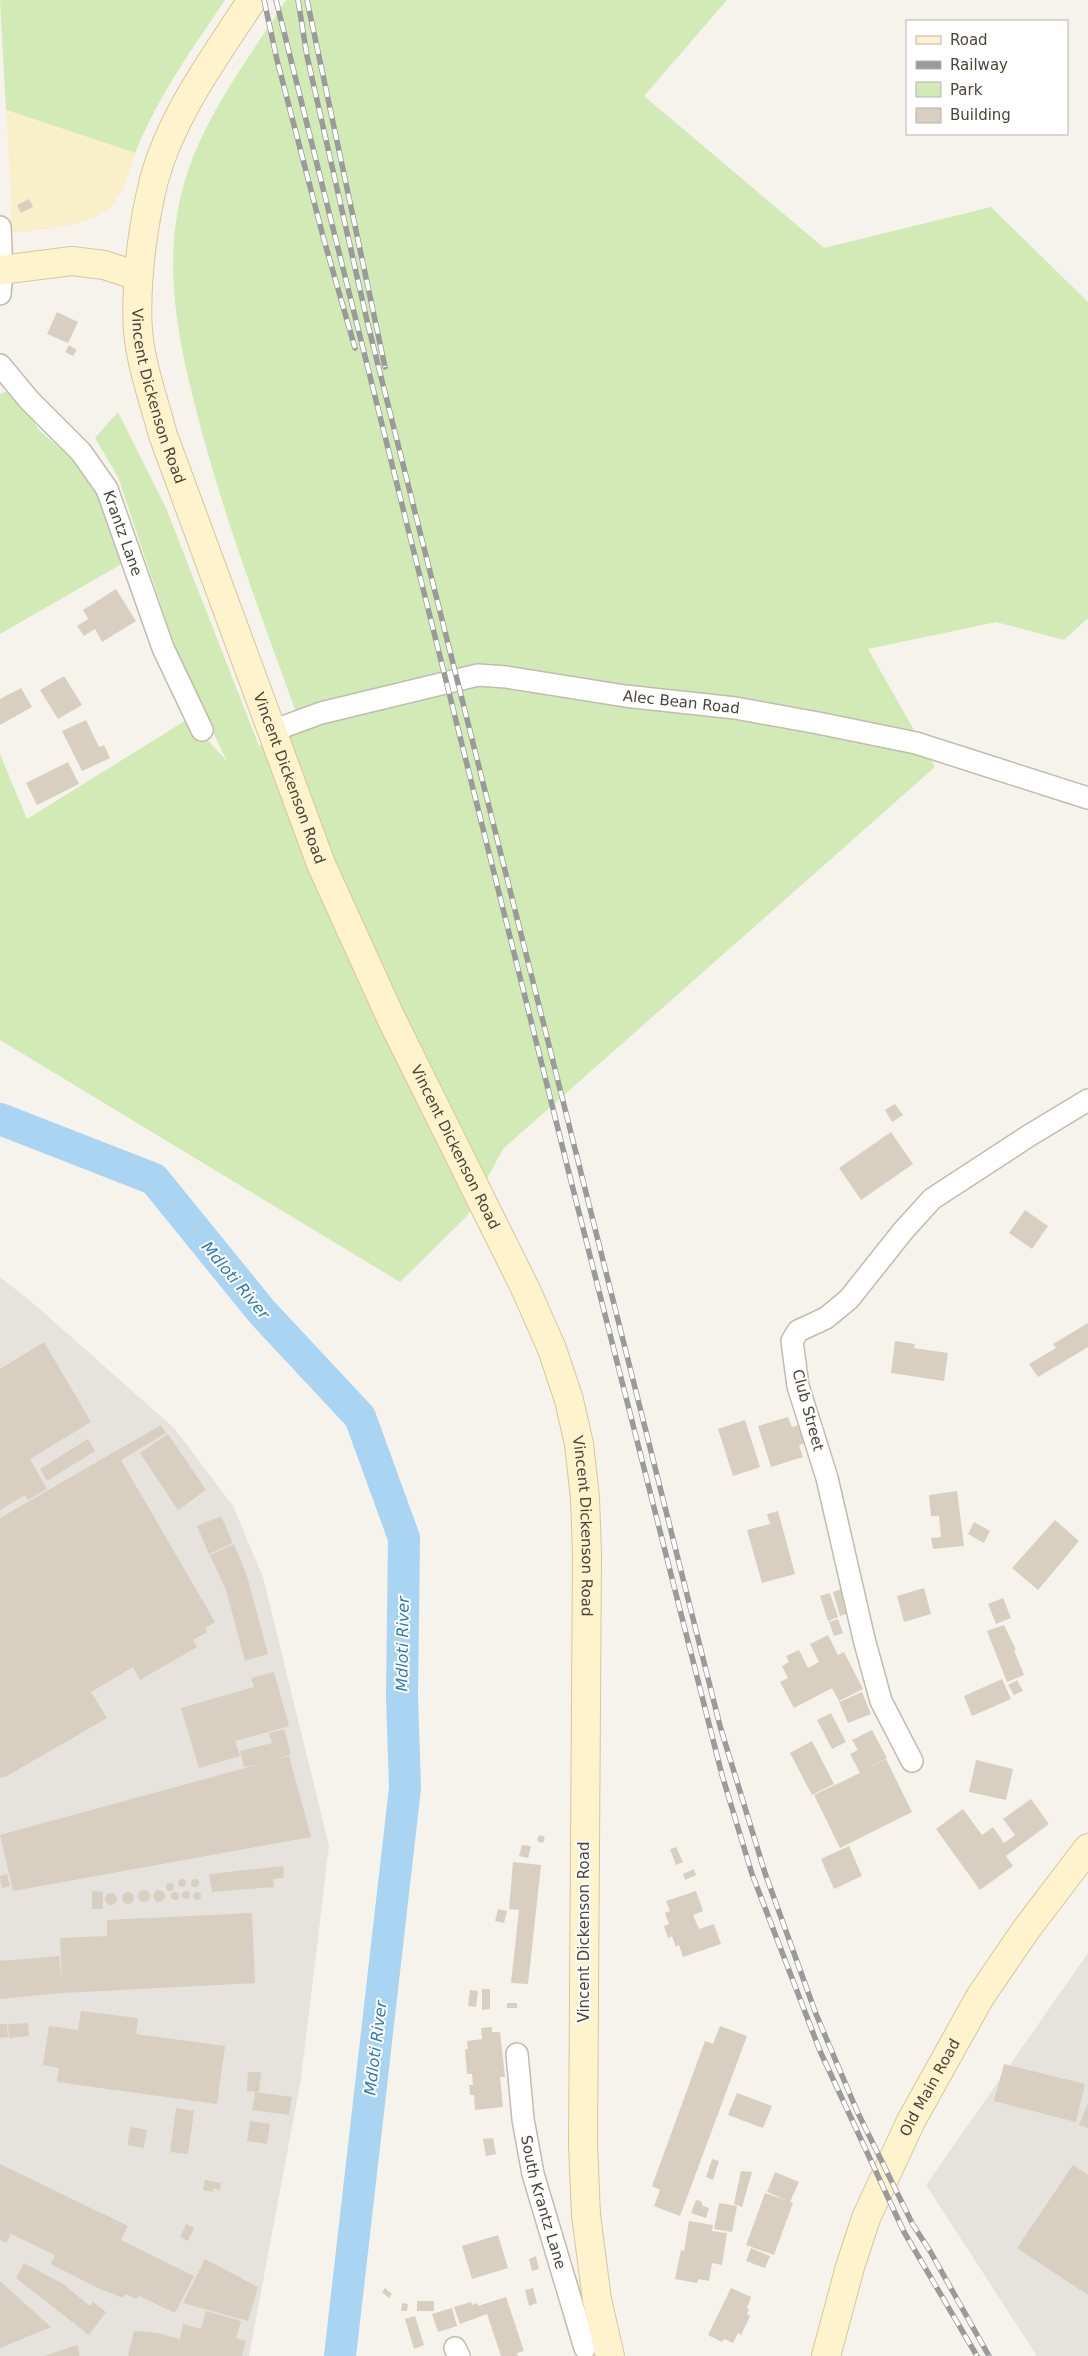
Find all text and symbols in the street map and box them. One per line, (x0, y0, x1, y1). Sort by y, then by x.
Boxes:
legend (906, 20, 1068, 135)
text: Road (950, 31, 988, 49)
text: Railway (950, 56, 1008, 74)
text: Park (950, 81, 983, 99)
text: Building (950, 106, 1011, 124)
street label: Vincent Dickenson Road (128, 308, 189, 486)
street label: Krantz Lane (99, 488, 146, 578)
street label: Alec Bean Road (622, 687, 741, 717)
street label: Vincent Dickenson Road (250, 690, 329, 866)
street label: Vincent Dickenson Road (407, 1062, 503, 1232)
water label: Mdloti River (198, 1238, 274, 1324)
street label: Club Street (788, 1367, 828, 1453)
street label: Vincent Dickenson Road (568, 1434, 596, 1617)
water label: Mdloti River (392, 1595, 413, 1692)
street label: Vincent Dickenson Road (575, 1842, 593, 2023)
water label: Mdloti River (360, 1998, 391, 2097)
street label: Old Main Road (896, 2036, 964, 2139)
street label: South Krantz Lane (517, 2134, 570, 2271)

